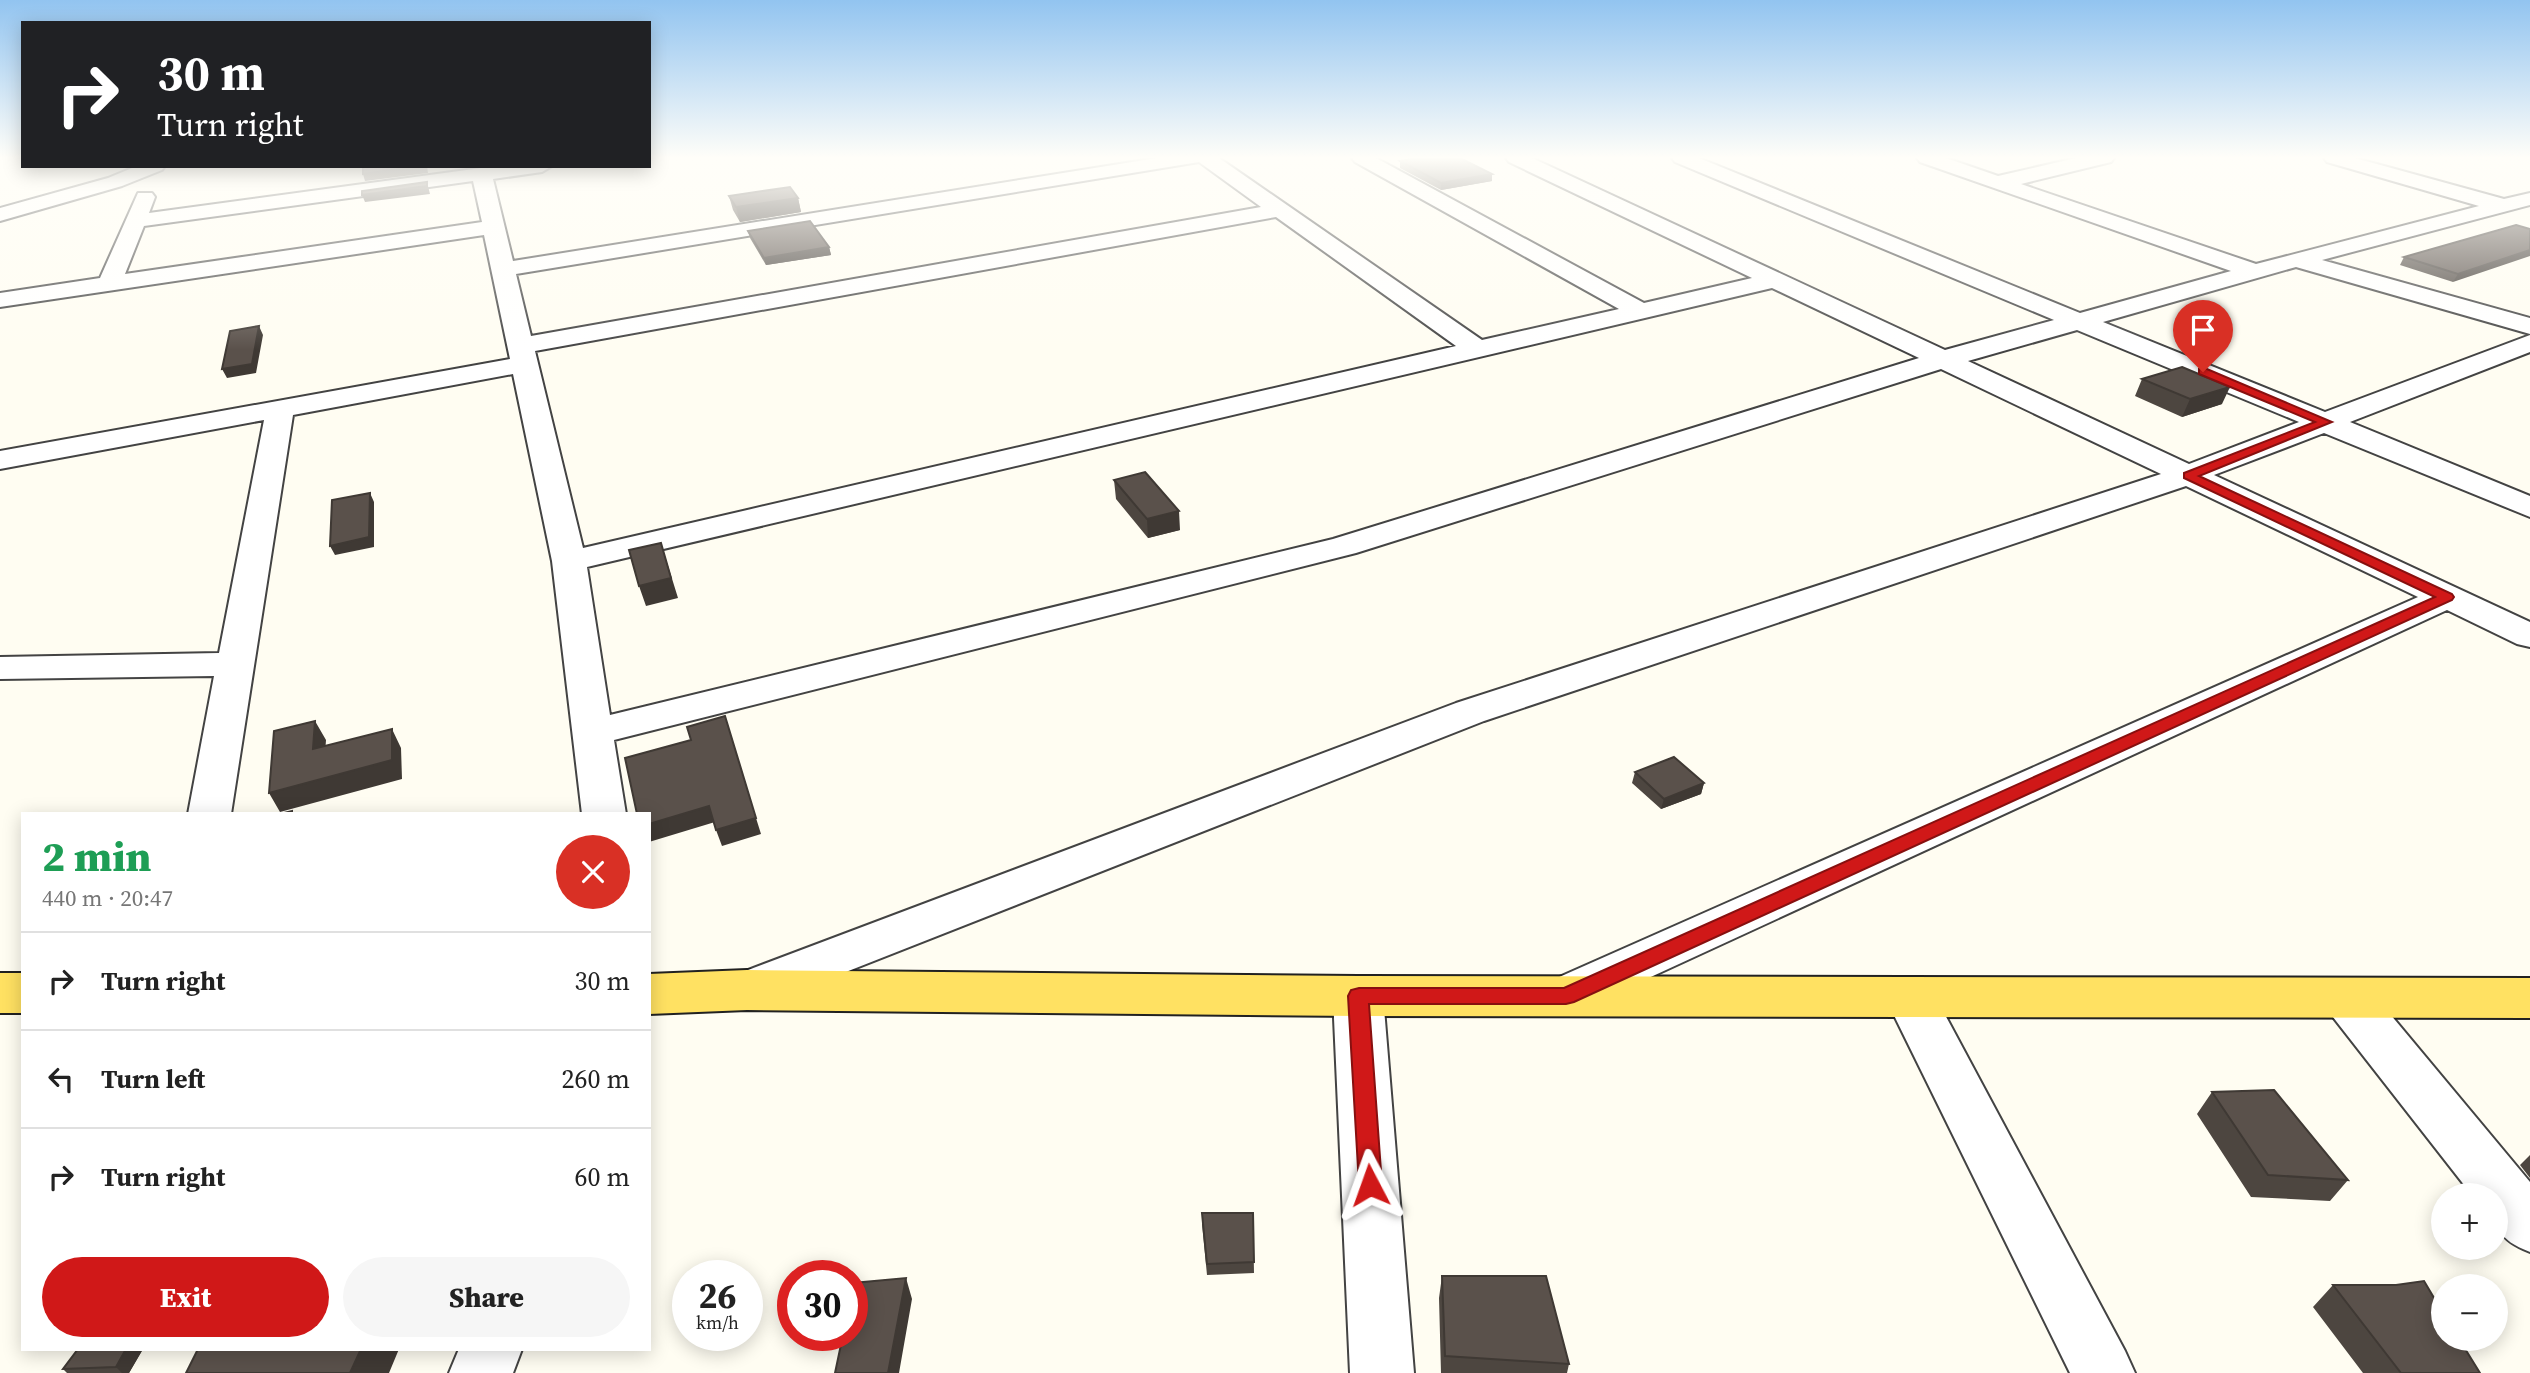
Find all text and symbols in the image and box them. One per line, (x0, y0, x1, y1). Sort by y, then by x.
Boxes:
text: 30 m (157, 39, 265, 106)
icon: right (42, 49, 133, 140)
text: Turn right (157, 103, 303, 147)
pin (2173, 300, 2233, 372)
icon: arrive (2184, 311, 2222, 349)
text: 2 min (42, 827, 152, 885)
button: close (556, 835, 630, 909)
text: 440 m · 20:47 (42, 882, 173, 914)
icon: right (42, 962, 80, 1000)
text: Turn right (101, 963, 225, 999)
text: 30 m (575, 963, 630, 999)
icon: left (42, 1060, 80, 1098)
text: Turn left (101, 1061, 205, 1097)
text: 260 m (562, 1061, 630, 1097)
position arrow (1333, 1148, 1407, 1222)
icon: right (42, 1158, 80, 1196)
text: Turn right (101, 1159, 225, 1195)
text: 60 m (575, 1159, 630, 1195)
map controls (2431, 1183, 2508, 1351)
button: + (2431, 1183, 2508, 1260)
button: Exit (42, 1257, 329, 1337)
button: Share (343, 1257, 630, 1337)
speed limit sign: 30 (777, 1260, 868, 1351)
text: 26 (699, 1272, 736, 1320)
button: − (2431, 1274, 2508, 1351)
text: km/h (696, 1310, 739, 1335)

